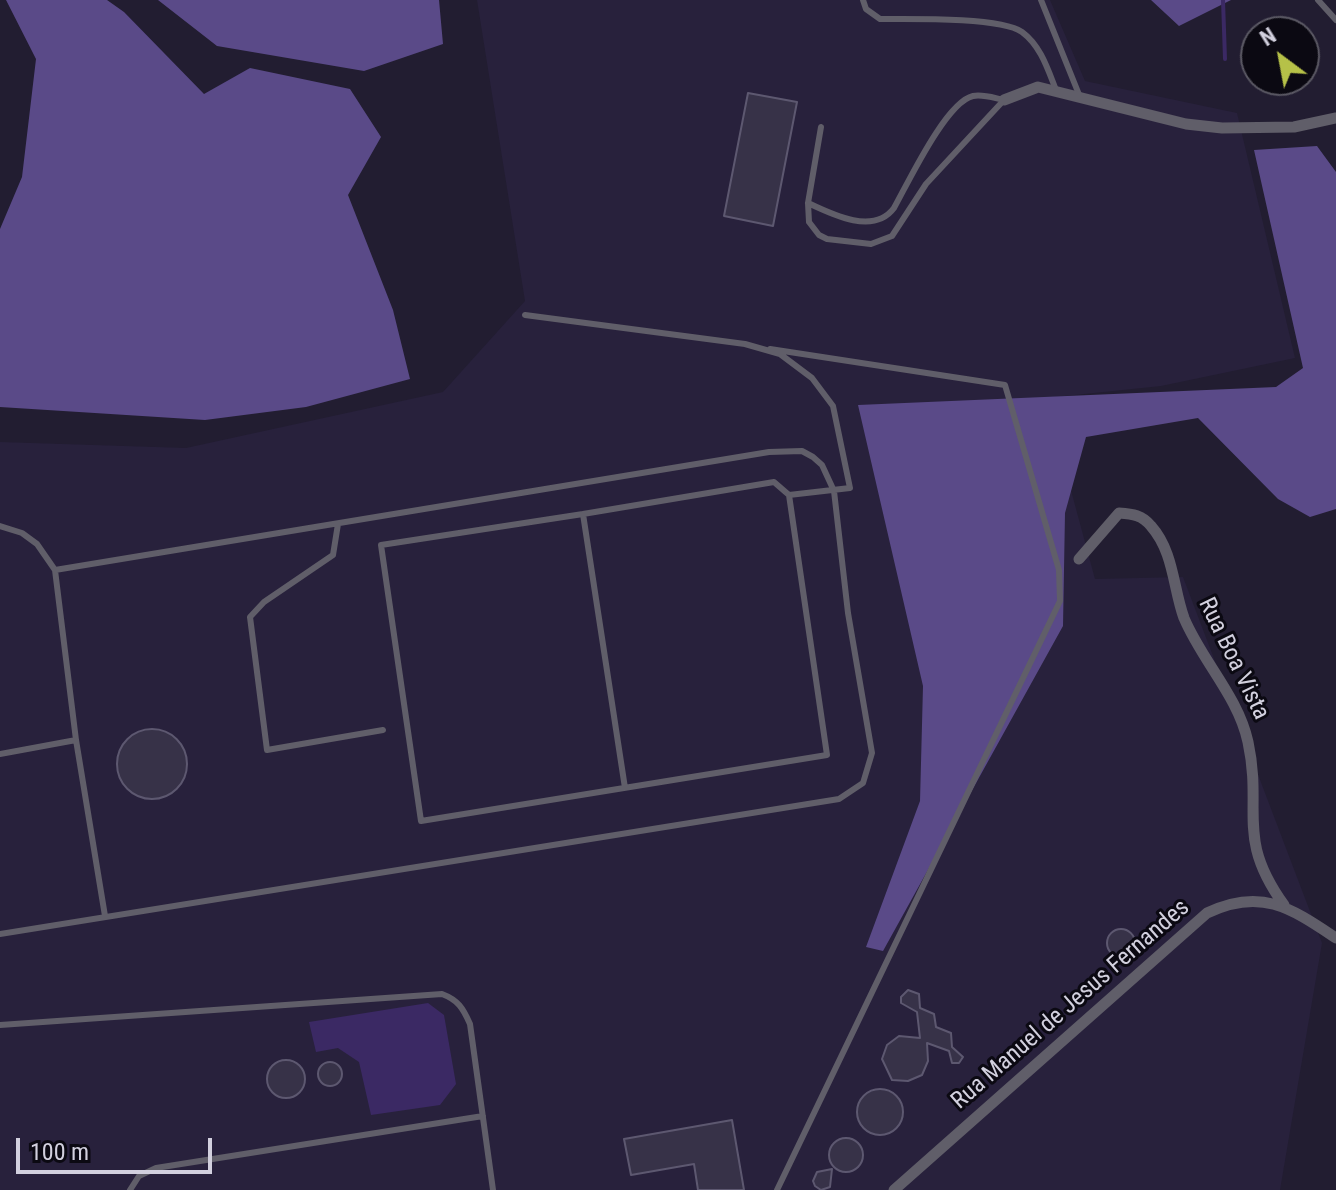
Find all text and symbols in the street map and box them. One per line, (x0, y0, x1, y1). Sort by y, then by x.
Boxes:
north arrow (1240, 16, 1320, 96)
text: N (1256, 23, 1280, 51)
street label: Rua Boa Vista (1191, 593, 1275, 725)
street label: Rua Manuel de Jesus Fernandes (946, 894, 1196, 1116)
scale bar (20, 1122, 216, 1172)
text: 100 m (30, 1138, 89, 1166)

